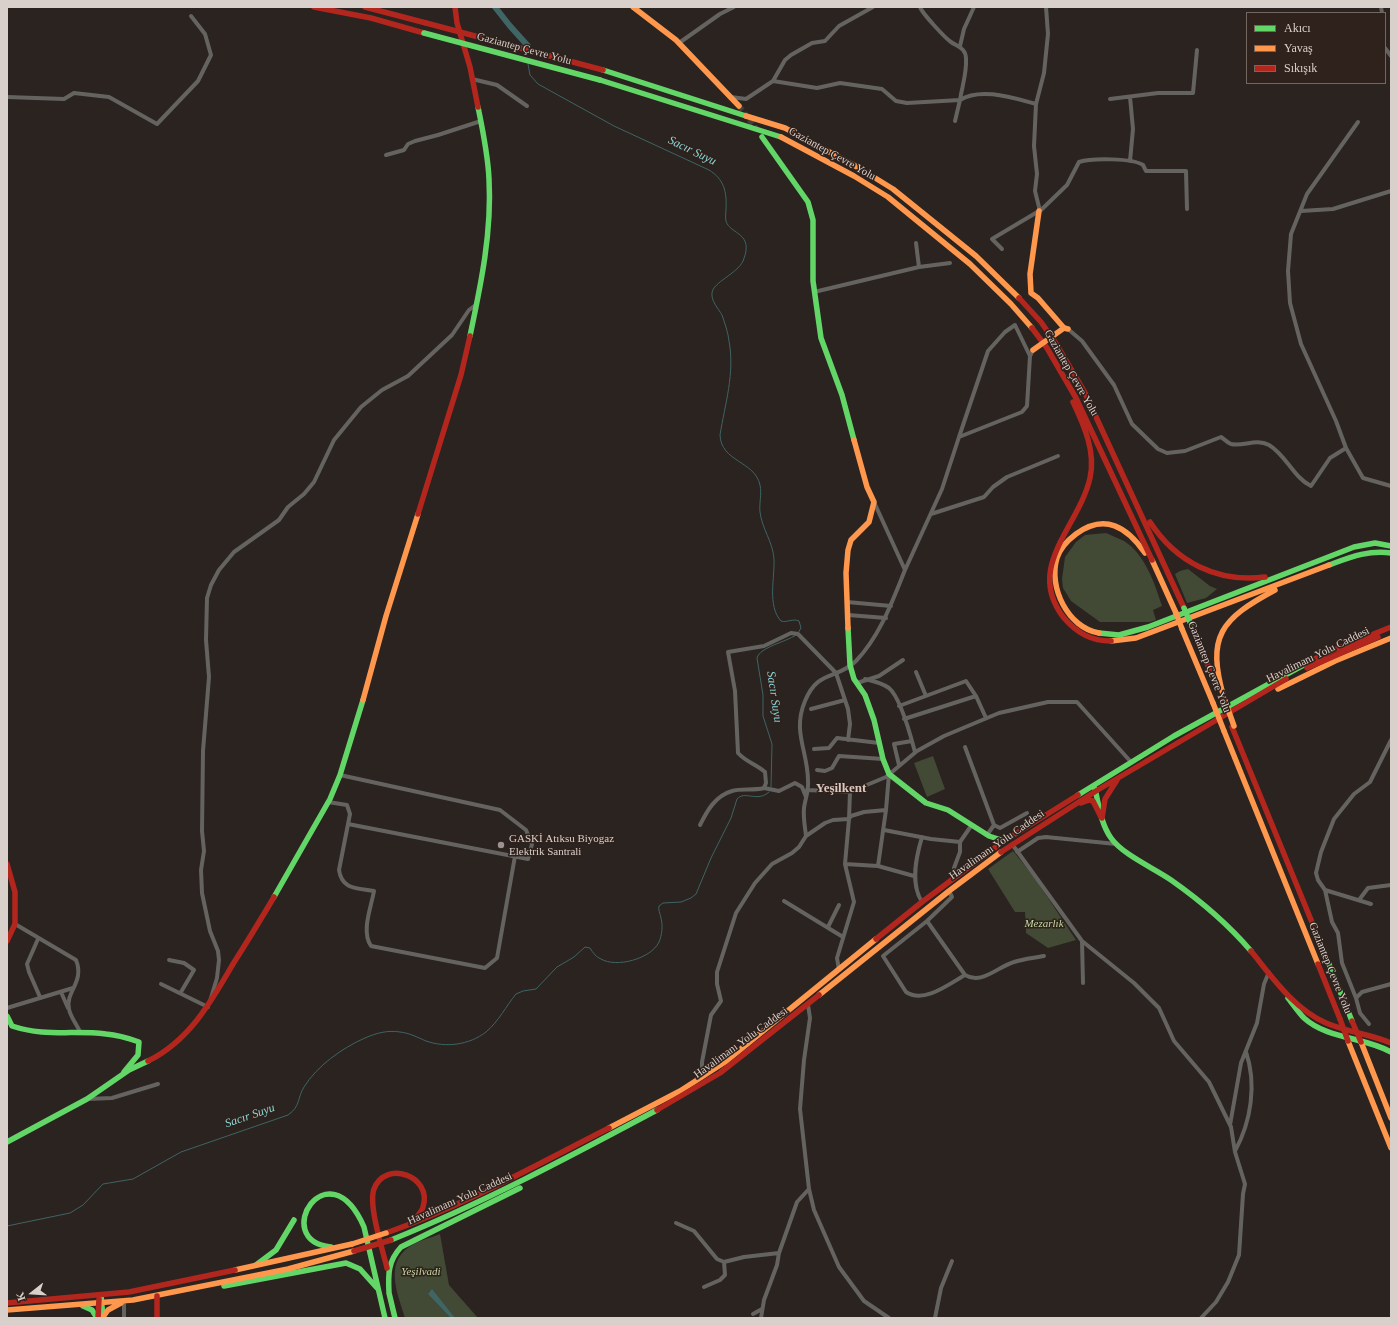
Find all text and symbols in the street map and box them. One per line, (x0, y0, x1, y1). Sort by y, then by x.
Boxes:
legend (1246, 12, 1386, 84)
text: Akıcı (1284, 21, 1311, 35)
street label: Gaziantep Çevre Yolu (475, 30, 573, 68)
text: Yavaş (1284, 41, 1313, 55)
text: Sıkışık (1284, 61, 1317, 75)
street label: Gaziantep Çevre Yolu (786, 125, 878, 183)
water label: Sacır Suyu (666, 133, 718, 169)
street label: Gaziantep Çevre Yolu (1041, 328, 1101, 418)
street label: Gaziantep Çevre Yolu (1185, 619, 1233, 715)
street label: Havalimanı Yolu Caddesi (1264, 624, 1372, 686)
water label: Sacır Suyu (763, 670, 785, 724)
district label: Yeşilkent (816, 781, 866, 797)
street label: Havalimanı Yolu Caddesi (947, 807, 1047, 883)
place label: GASKİ Atıksu Biyogaz Elektrik Santrali (509, 832, 614, 858)
marker: GASKİ Atıksu Biyogaz Elektrik Santrali (496, 840, 506, 850)
park label: Mezarlık (1024, 917, 1064, 931)
street label: Gaziantep Çevre Yolu (1306, 920, 1354, 1016)
street label: Havalimanı Yolu Caddesi (691, 1004, 791, 1082)
water label: Sacır Suyu (223, 1101, 277, 1131)
street label: Havalimanı Yolu Caddesi (406, 1170, 514, 1228)
park label: Yeşilvadi (401, 1265, 441, 1279)
north arrow (12, 1273, 52, 1313)
text: K (14, 1291, 28, 1302)

